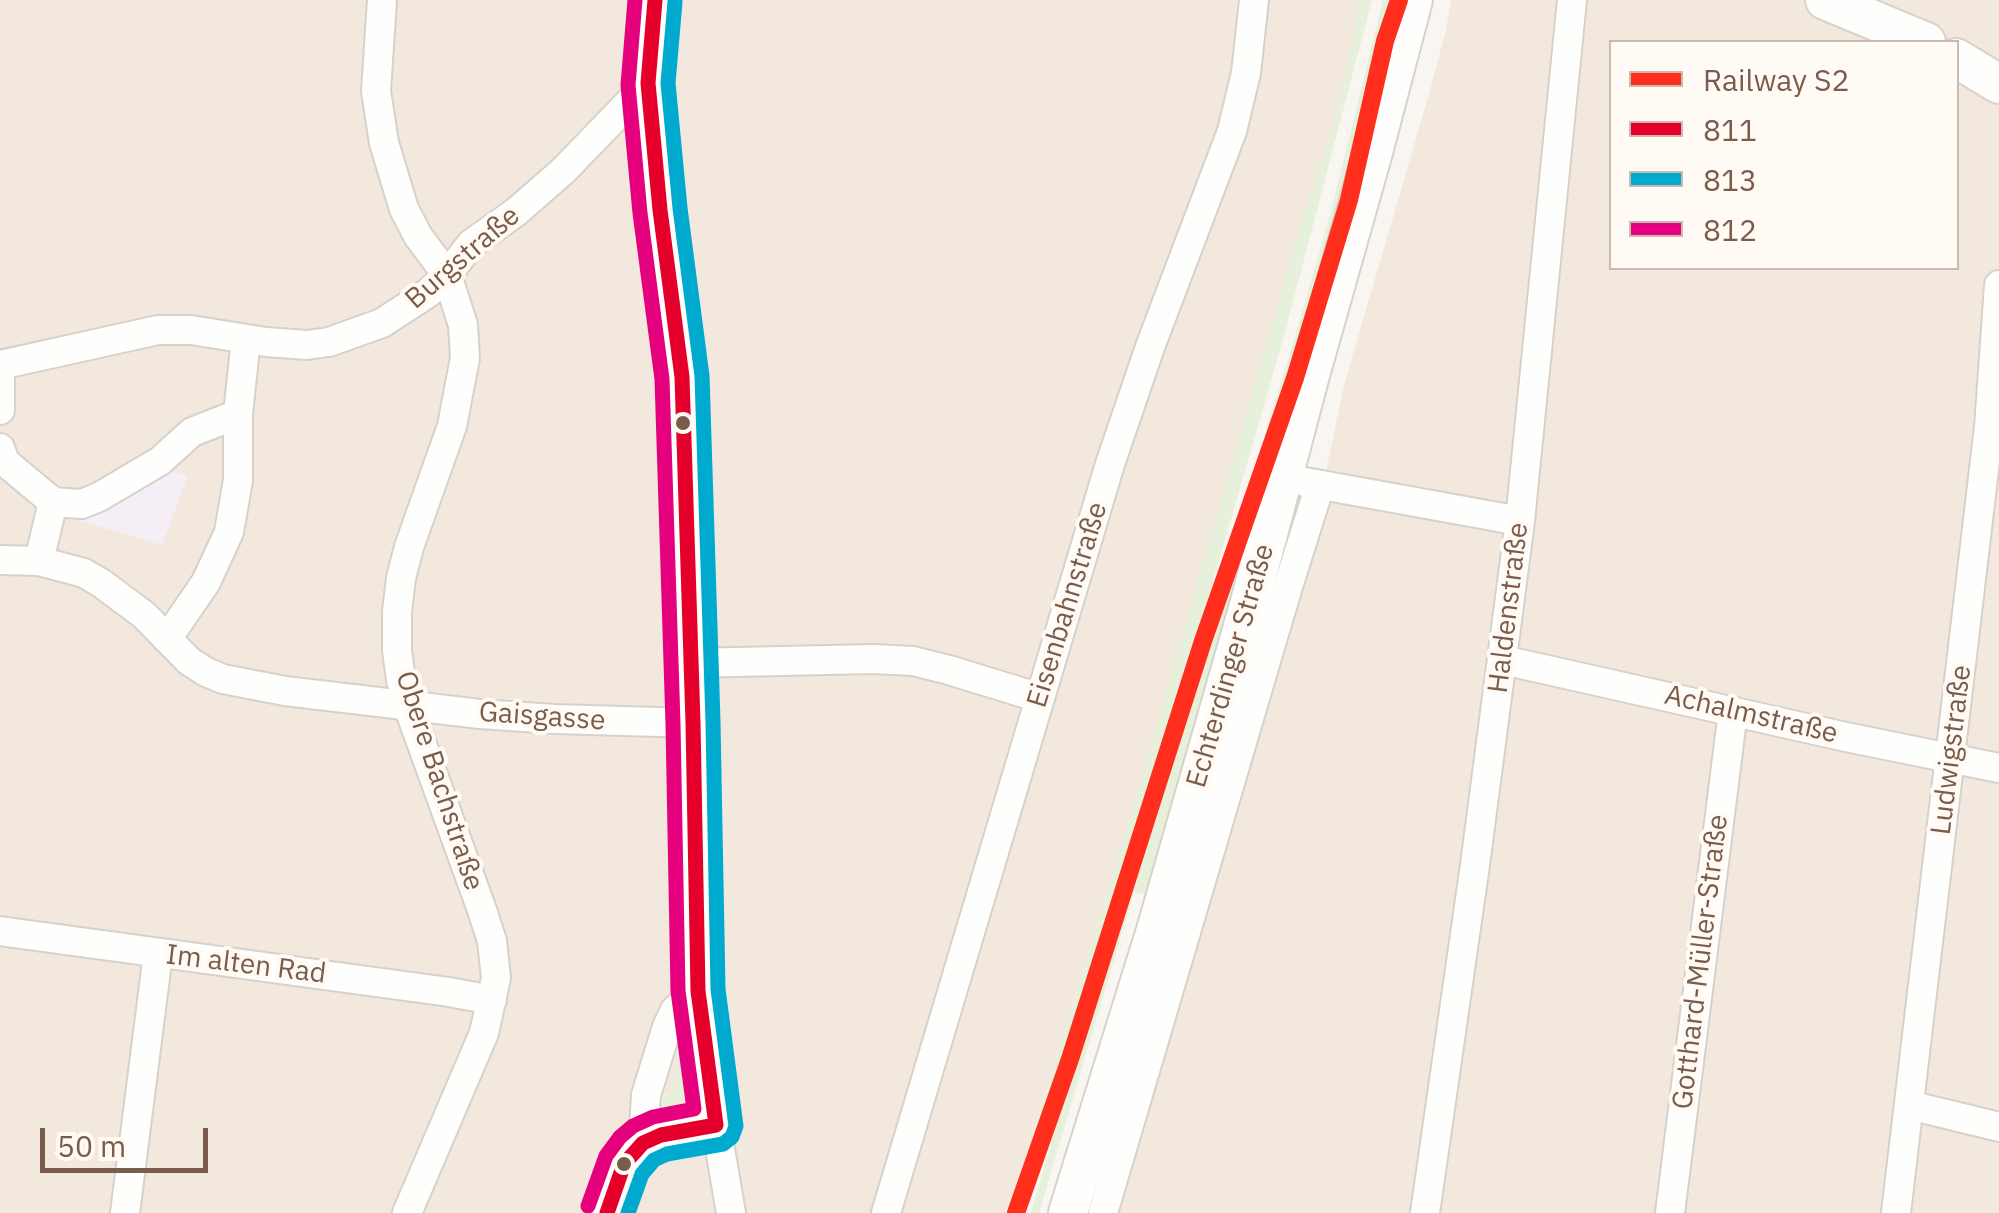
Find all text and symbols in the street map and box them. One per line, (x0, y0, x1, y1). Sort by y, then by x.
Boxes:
legend (1609, 40, 1959, 270)
text: Railway S2 (1703, 60, 1850, 99)
text: 811 (1703, 110, 1757, 149)
text: 813 (1703, 160, 1757, 199)
street label: Burgstraße (399, 199, 527, 317)
text: 812 (1703, 210, 1757, 249)
unlabelled marker (673, 413, 693, 433)
street label: Eisenbahnstraße (1021, 498, 1115, 712)
street label: Haldenstraße (1482, 521, 1536, 695)
street label: Echterdinger Straße (1180, 540, 1282, 792)
street label: Ludwigstraße (1925, 663, 1979, 837)
street label: Obere Bachstraße (388, 667, 490, 895)
street label: Achalmstraße (1661, 679, 1841, 751)
street label: Gaisgasse (478, 696, 606, 738)
street label: Gotthard-Müller-Straße (1666, 813, 1736, 1111)
street label: Im alten Rad (164, 939, 328, 991)
scale bar (45, 1108, 212, 1170)
text: 50 m (57, 1126, 126, 1165)
unlabelled marker (614, 1154, 634, 1174)

